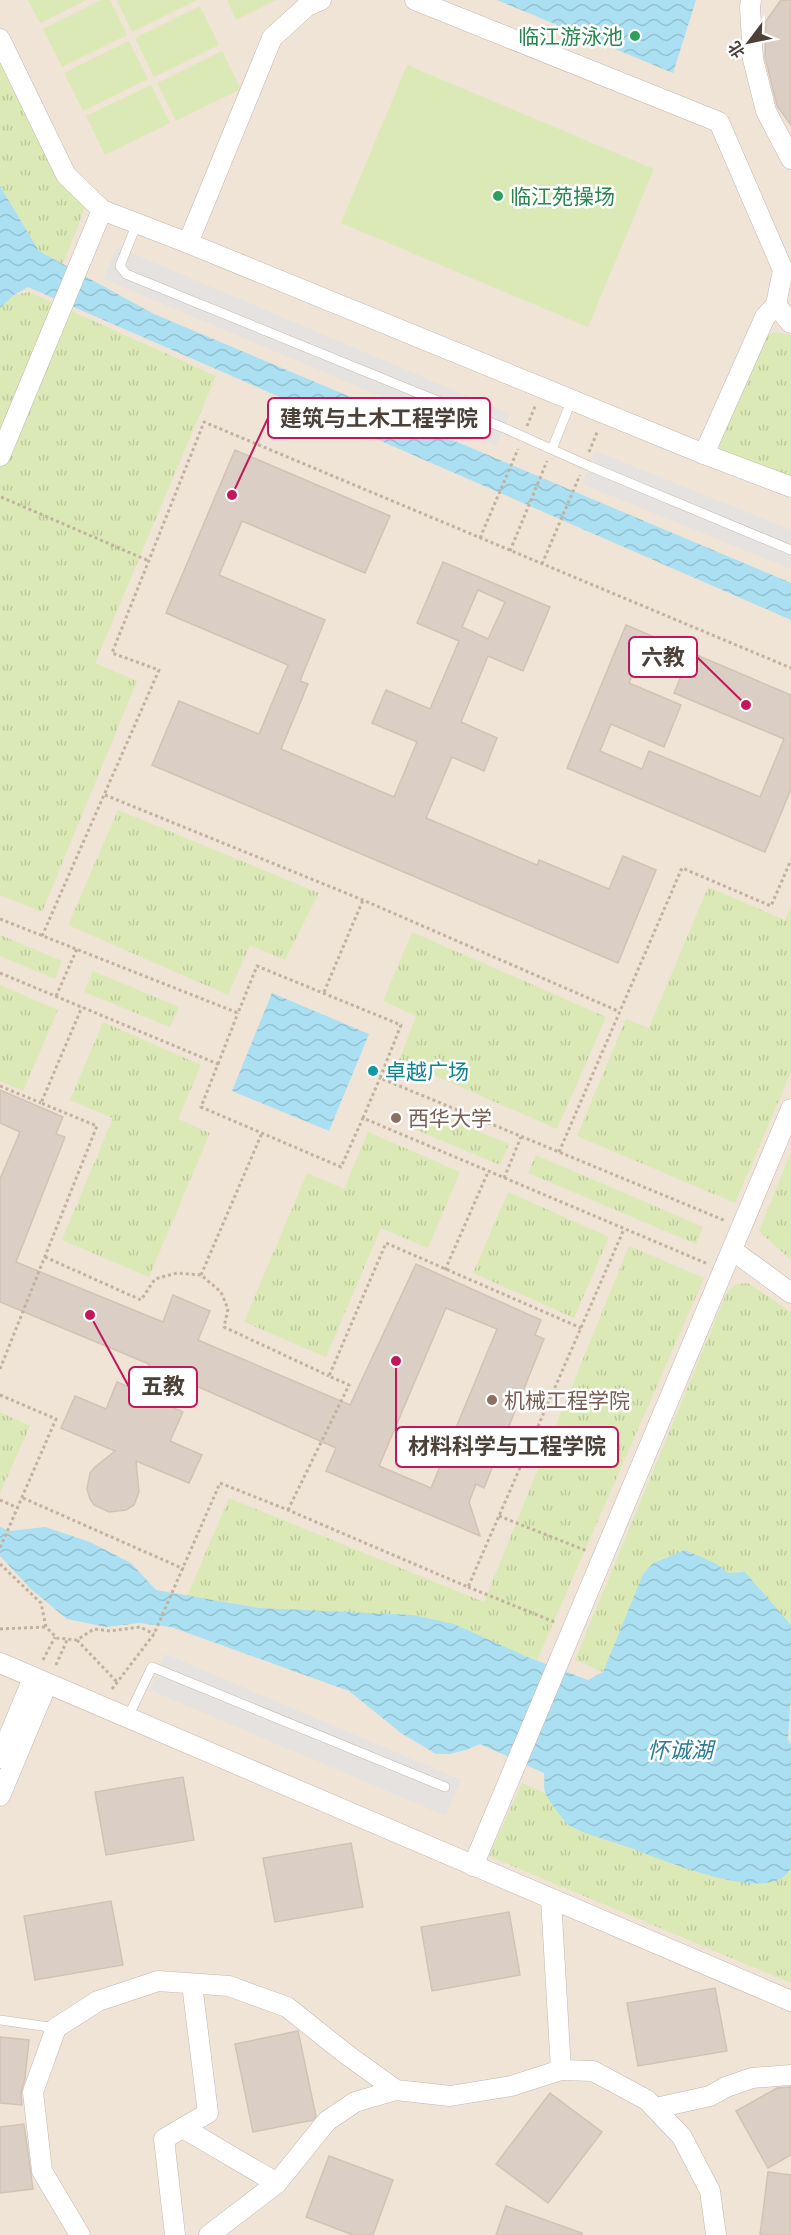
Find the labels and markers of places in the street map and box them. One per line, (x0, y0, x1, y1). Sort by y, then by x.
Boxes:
place label: 临江游泳池 (518, 25, 623, 48)
marker: 临江游泳池 (628, 29, 642, 43)
place label: 临江苑操场 (510, 185, 615, 208)
marker: 临江苑操场 (491, 189, 505, 203)
callout: 建筑与土木工程学院 (268, 398, 490, 438)
callout: 六教 (629, 637, 697, 677)
place label: 卓越广场 (385, 1060, 469, 1083)
marker: 卓越广场 (366, 1064, 380, 1078)
place label: 西华大学 (408, 1107, 492, 1130)
marker: 西华大学 (389, 1111, 403, 1125)
callout: 五教 (129, 1367, 197, 1407)
place label: 机械工程学院 (504, 1389, 630, 1412)
marker: 机械工程学院 (485, 1393, 499, 1407)
callout: 材料科学与工程学院 (396, 1427, 618, 1467)

